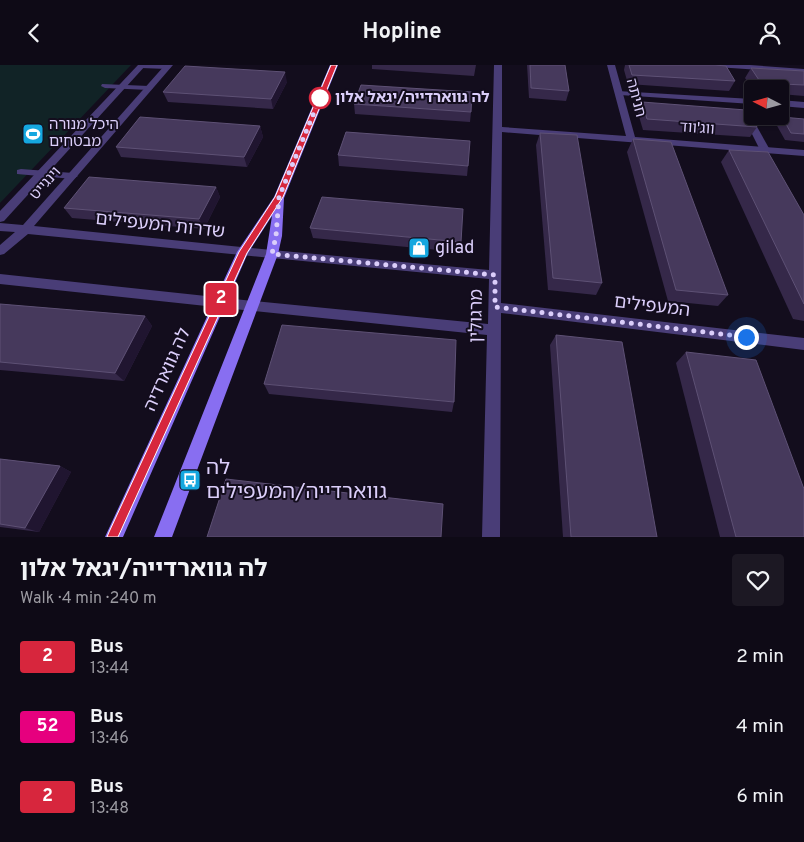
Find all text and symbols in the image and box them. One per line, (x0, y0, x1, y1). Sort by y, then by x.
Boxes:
icon: back (20, 19, 48, 47)
text: Hopline (363, 19, 441, 46)
icon: person (756, 19, 784, 47)
street label: חניתה (621, 77, 649, 119)
north arrow (744, 80, 789, 125)
map controls (744, 80, 789, 125)
marker: לה גווארדייה/יגאל אלון (309, 87, 331, 109)
place label: לה גווארדייה/יגאל אלון (335, 89, 490, 108)
place label: היכל מנורה מבטחים (49, 116, 119, 152)
street label: ווג'ווד (679, 118, 715, 140)
sports icon: היכל מנורה מבטחים (21, 122, 45, 146)
street label: וינגייט (26, 164, 66, 204)
street label: שדרות המעפילים (94, 208, 226, 244)
shop icon: gilad (407, 236, 431, 260)
place label: gilad (435, 237, 474, 260)
line badge: 2 (205, 283, 237, 315)
text: 2 (215, 287, 227, 310)
street label: מרגולין (465, 289, 489, 343)
street label: המעפילים (613, 291, 691, 323)
street label: לה גווארדיה (139, 325, 197, 415)
your location (734, 325, 759, 350)
place label: לה גווארדייה/המעפילים (206, 455, 387, 506)
bus stop icon: לה גווארדייה/המעפילים (178, 468, 202, 492)
button: heart (732, 554, 784, 606)
text: לה גווארדייה/יגאל אלון (20, 555, 267, 585)
text: Walk · 4 min · 240 m (20, 589, 157, 609)
text: Bus (90, 635, 124, 659)
text: 2 (42, 645, 53, 668)
text: 2 min (736, 645, 784, 669)
text: 13:44 (90, 659, 129, 679)
text: Bus (90, 705, 124, 729)
text: 52 (36, 715, 59, 738)
text: 4 min (736, 715, 784, 739)
text: 13:46 (90, 729, 129, 749)
text: Bus (90, 775, 124, 799)
text: 2 (42, 785, 53, 808)
text: 6 min (737, 785, 784, 809)
text: 13:48 (90, 799, 129, 819)

